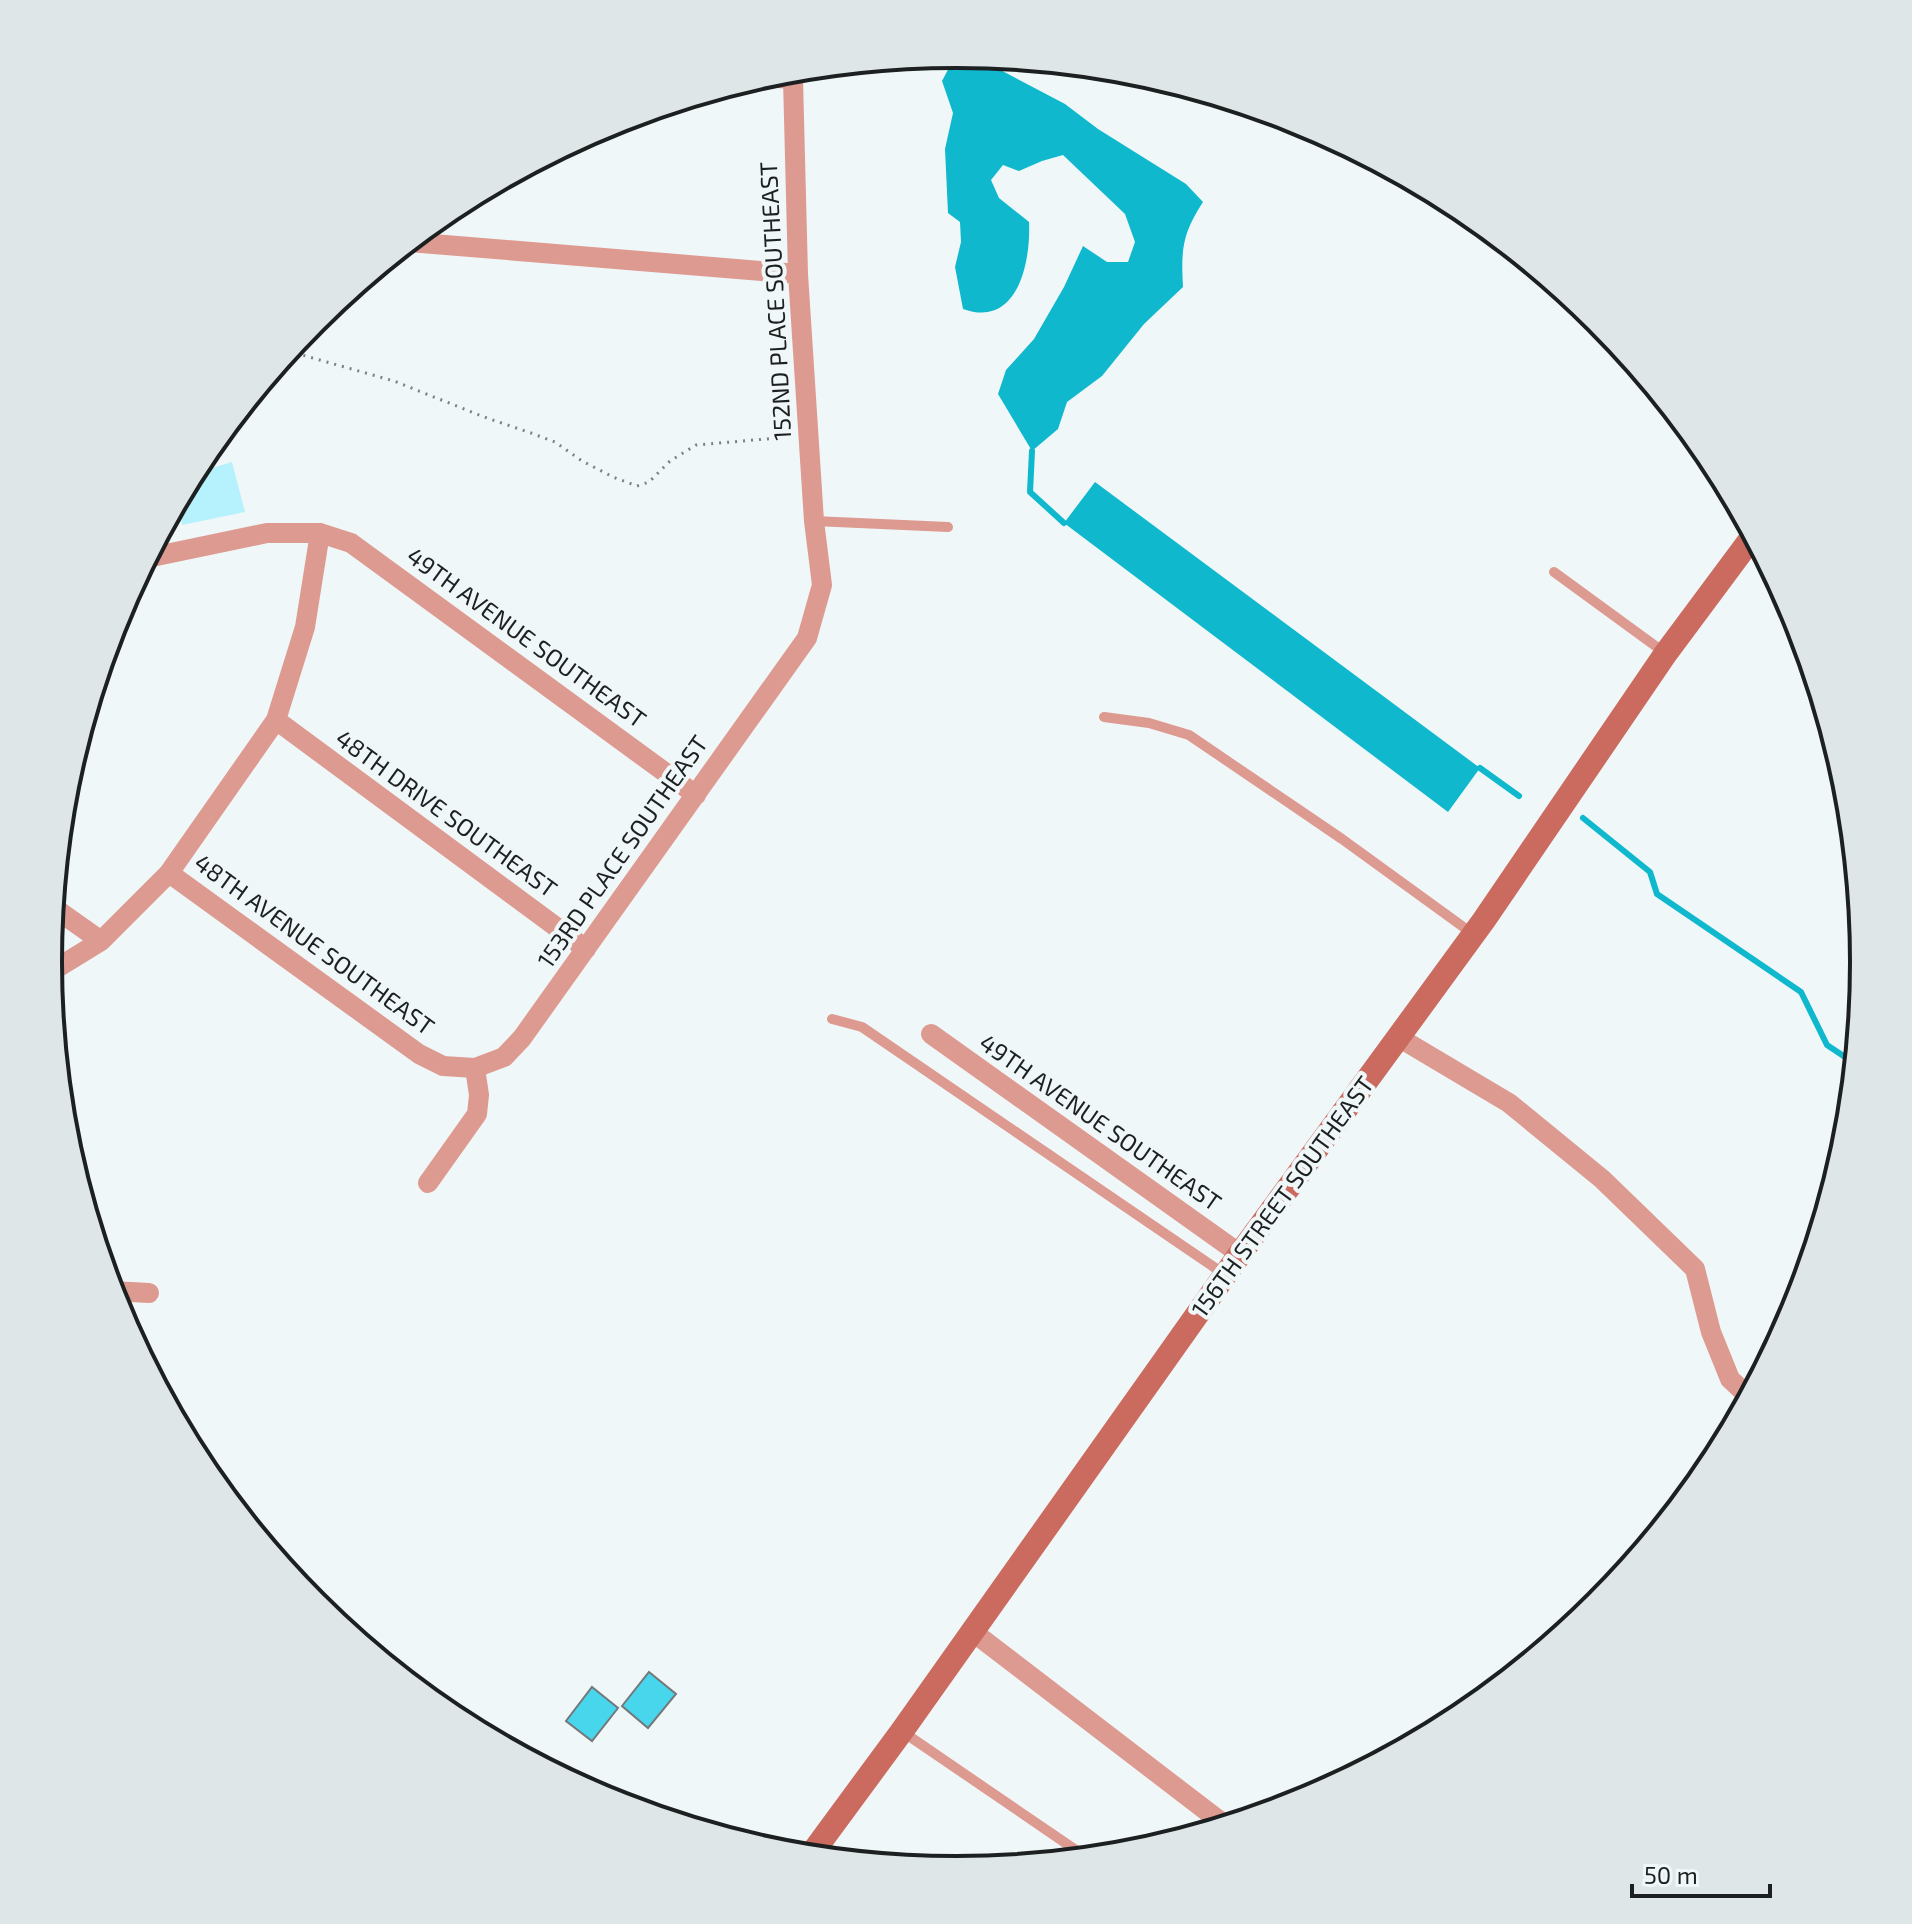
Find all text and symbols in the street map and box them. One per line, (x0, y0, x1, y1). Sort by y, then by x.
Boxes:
street label: 152ND PLACE SOUTHEAST (753, 161, 796, 441)
street label: 49TH AVENUE SOUTHEAST (402, 540, 652, 733)
street label: 48TH DRIVE SOUTHEAST (331, 723, 563, 903)
street label: 153RD PLACE SOUTHEAST (530, 729, 713, 973)
street label: 48TH AVENUE SOUTHEAST (189, 847, 440, 1041)
street label: 49TH AVENUE SOUTHEAST (974, 1027, 1227, 1216)
street label: 156TH STREET SOUTHEAST (1185, 1070, 1379, 1322)
scale bar (1632, 1848, 1770, 1898)
text: 50 m (1644, 1860, 1698, 1889)

